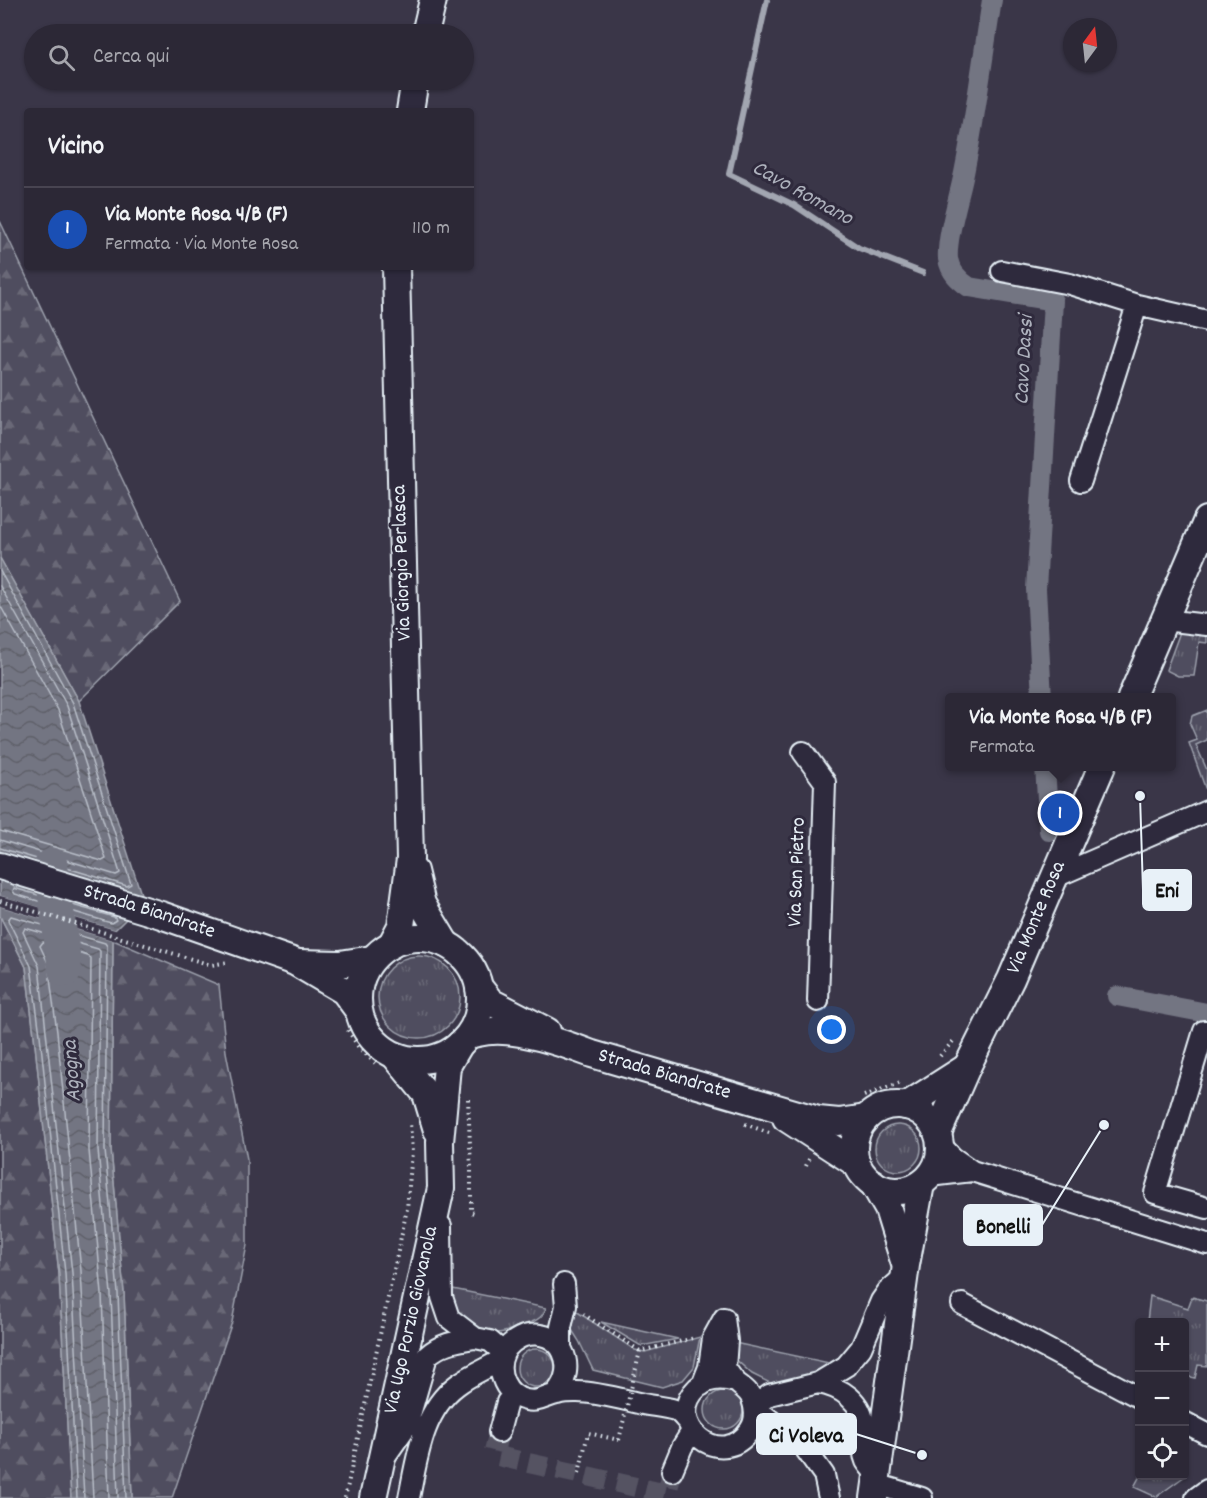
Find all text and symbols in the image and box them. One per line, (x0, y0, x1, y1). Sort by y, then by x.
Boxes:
north arrow (1063, 18, 1117, 72)
search box (24, 24, 474, 90)
icon: search (45, 41, 78, 74)
text: Cerca qui (93, 42, 169, 73)
text: Vicino (48, 129, 104, 166)
water label: Cavo Romano (746, 154, 859, 235)
text: Via Monte Rosa 4/B (F) (105, 200, 287, 231)
text: 1 (65, 215, 70, 243)
text: 110 m (412, 215, 450, 243)
text: Fermata · Via Monte Rosa (105, 231, 298, 259)
water label: Cavo Dassi (1007, 312, 1043, 405)
street label: Via Giorgio Perlasca (385, 483, 421, 641)
popup (945, 693, 1176, 771)
text: Via Monte Rosa 4/B (F) (969, 703, 1152, 734)
text: Fermata (969, 734, 1034, 762)
pin: 1 (1040, 790, 1080, 836)
street label: Via San Pietro (781, 817, 815, 927)
street label: Via Monte Rosa (1000, 856, 1075, 979)
callout: Eni (1143, 870, 1191, 910)
street label: Strada Biandrate (79, 877, 219, 948)
text: Eni (1155, 877, 1179, 908)
your location (817, 1015, 846, 1044)
water label: Agogna (55, 1038, 91, 1103)
street label: Strada Biandrate (594, 1041, 734, 1109)
callout: Bonelli (964, 1205, 1042, 1245)
text: Bonelli (976, 1213, 1030, 1244)
street label: Via Ugo Porzio Giovanola (377, 1223, 447, 1417)
map controls (1135, 1318, 1189, 1480)
button: + (1135, 1318, 1189, 1372)
button: − (1135, 1372, 1189, 1426)
callout: Ci Voleva (757, 1414, 856, 1454)
text: Ci Voleva (769, 1422, 844, 1453)
button: locate (1135, 1426, 1189, 1480)

